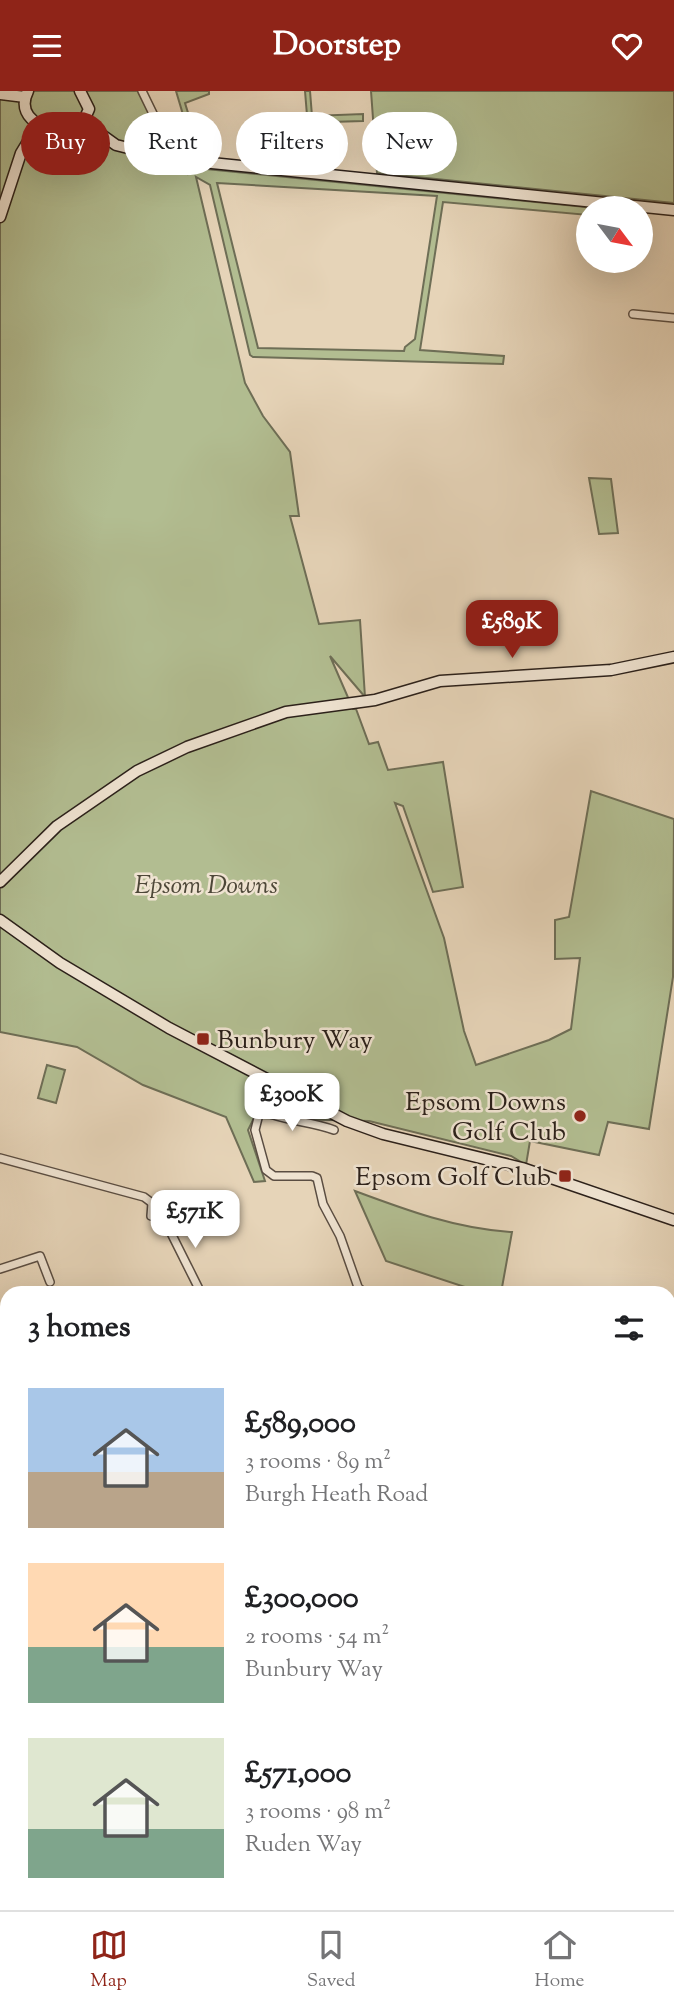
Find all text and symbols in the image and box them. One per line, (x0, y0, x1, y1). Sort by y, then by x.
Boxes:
text: Doorstep (273, 23, 401, 69)
icon: menu (28, 27, 66, 65)
icon: heart (608, 27, 646, 65)
chip: Buy (21, 112, 110, 175)
chip: Rent (124, 112, 222, 175)
chip: Filters (236, 112, 348, 175)
chip: New (362, 112, 457, 175)
north arrow (576, 196, 653, 273)
map controls (576, 196, 653, 273)
pin: £589K (463, 601, 561, 660)
text: £589K (482, 606, 542, 639)
park label: Epsom Downs (134, 868, 278, 905)
place label: Bunbury Way (217, 1023, 373, 1060)
marker: Bunbury Way (195, 1031, 211, 1047)
pin: £300K (243, 1073, 341, 1133)
text: £300K (261, 1079, 323, 1112)
place label: Epsom Downs Golf Club (405, 1085, 566, 1152)
marker: Epsom Downs Golf Club (572, 1108, 588, 1124)
place label: Epsom Golf Club (355, 1160, 551, 1197)
marker: Epsom Golf Club (557, 1168, 573, 1184)
pin: £571K (146, 1191, 244, 1250)
text: £571K (167, 1196, 223, 1229)
text: 3 homes (28, 1307, 131, 1350)
icon: filters (610, 1309, 648, 1347)
text: £589,000 (245, 1403, 356, 1446)
icon: home (84, 1416, 168, 1500)
text: 3 rooms · 89 m² (245, 1446, 391, 1479)
text: Burgh Heath Road (245, 1479, 428, 1512)
text: £300,000 (245, 1578, 359, 1621)
icon: home (84, 1591, 168, 1675)
text: 2 rooms · 54 m² (245, 1621, 389, 1654)
text: Bunbury Way (245, 1654, 383, 1687)
text: £571,000 (245, 1753, 351, 1796)
icon: home (84, 1766, 168, 1850)
text: 3 rooms · 98 m² (245, 1796, 391, 1829)
text: Ruden Way (245, 1829, 362, 1862)
tab: Map (90, 1926, 128, 1995)
tab: Saved (307, 1926, 355, 1995)
tab: Home (535, 1926, 584, 1995)

